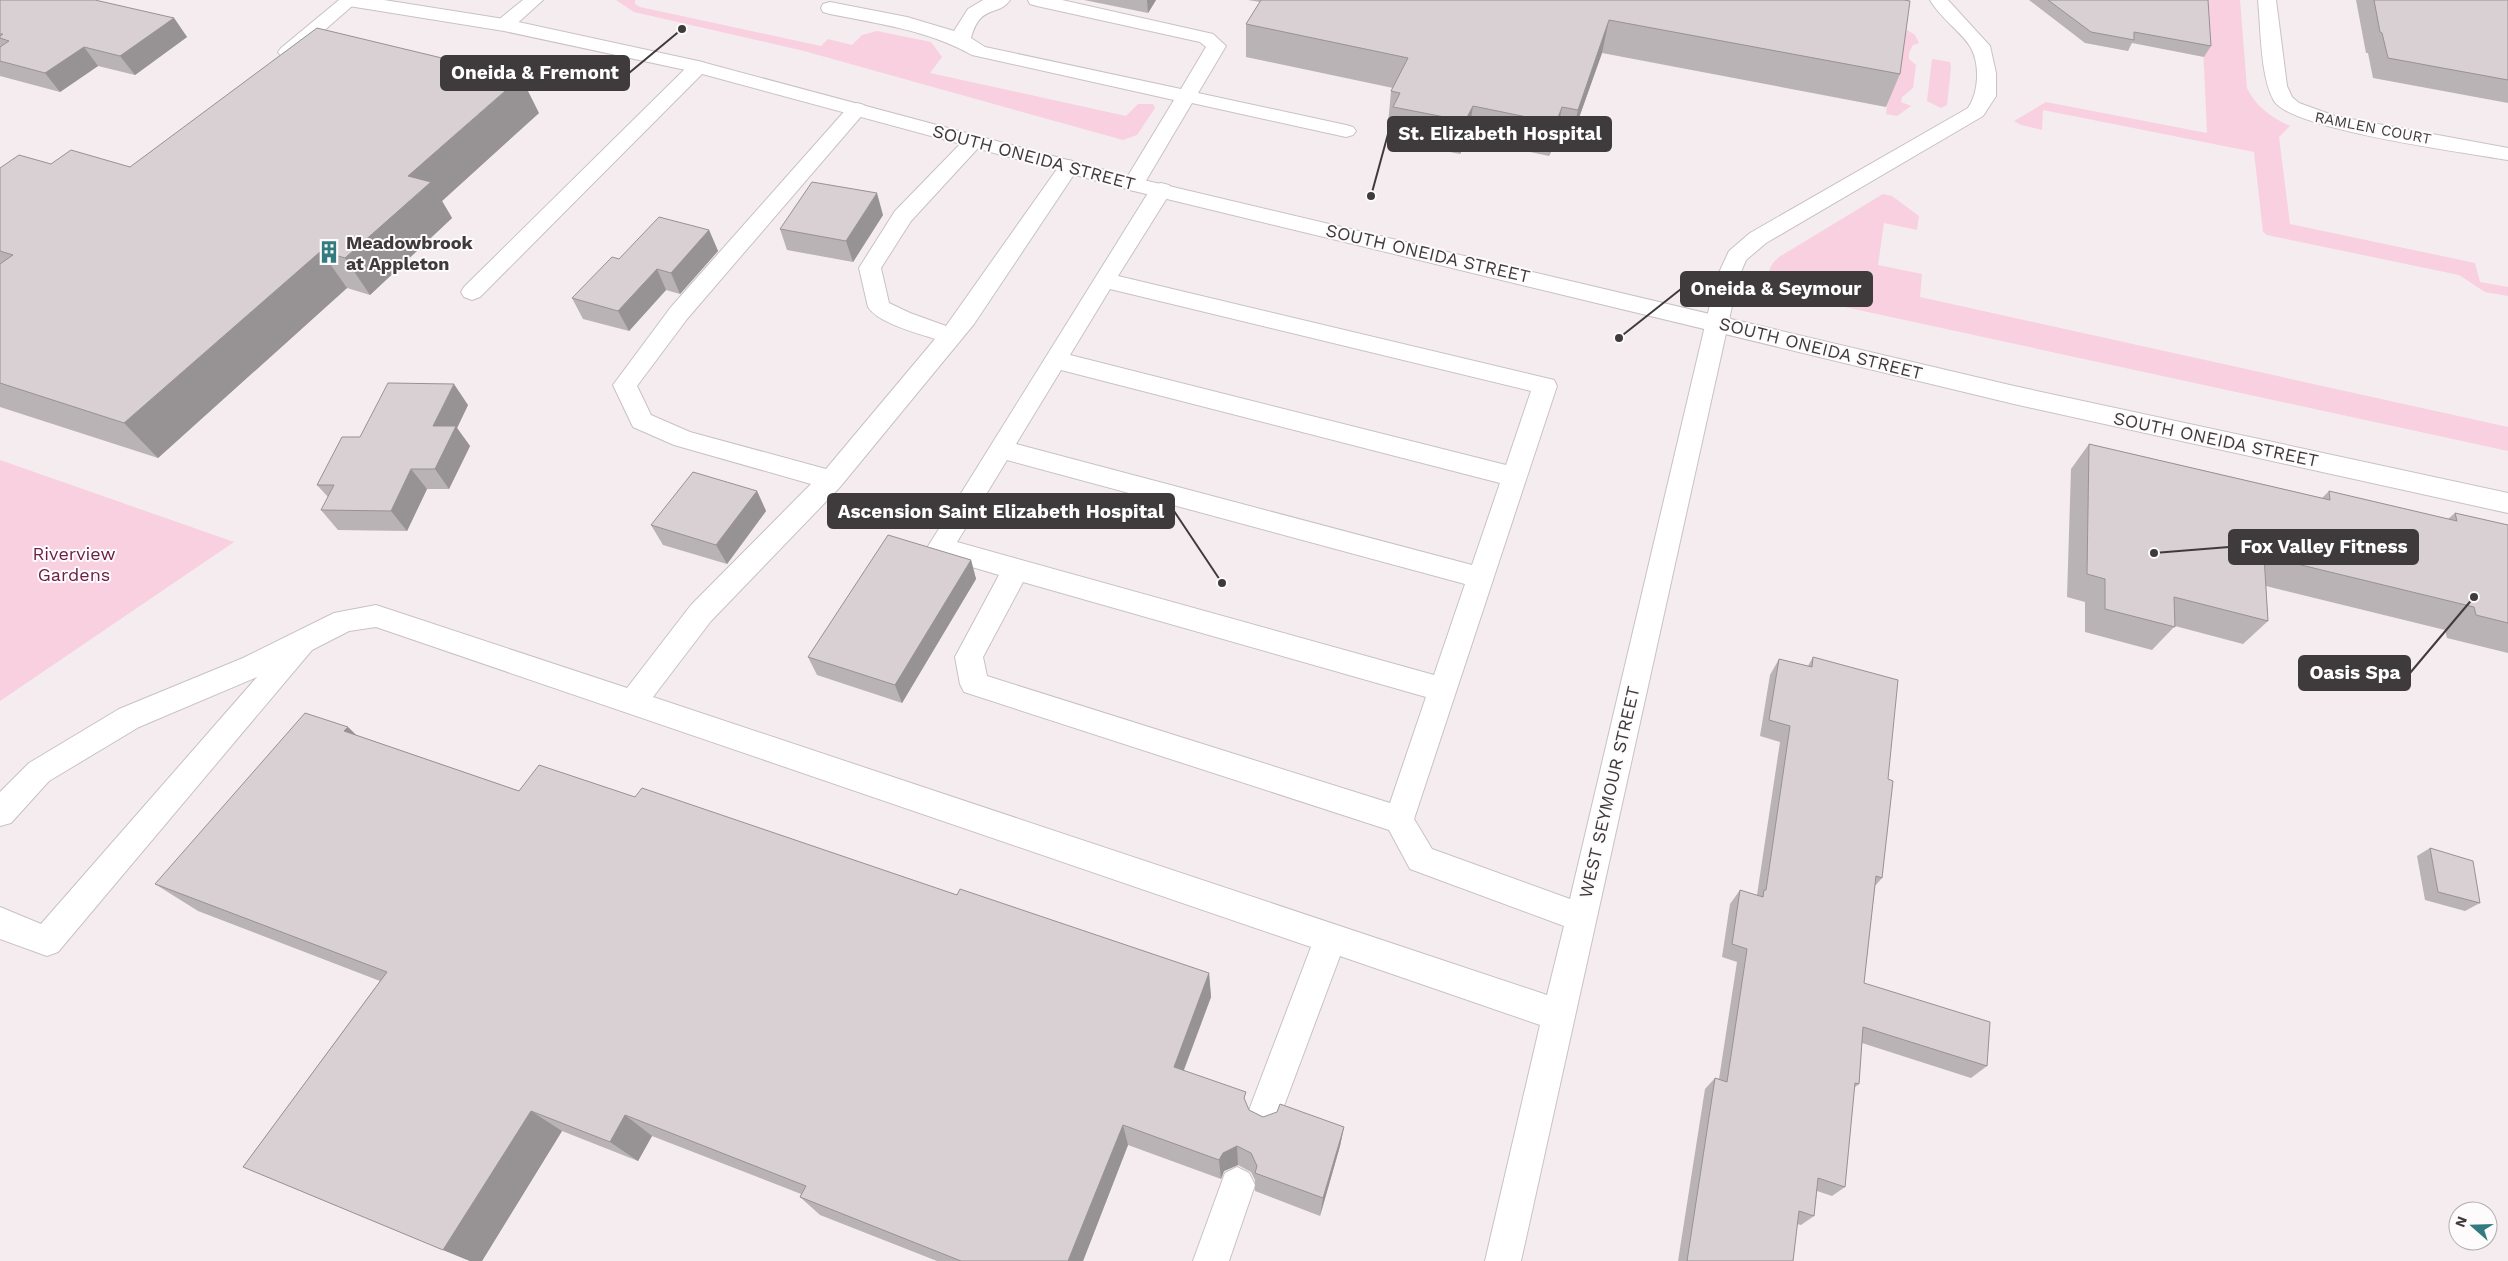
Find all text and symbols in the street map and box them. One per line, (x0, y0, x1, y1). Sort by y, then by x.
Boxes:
callout: Oneida & Fremont (441, 56, 629, 90)
text: Oneida & Fremont (451, 61, 620, 84)
street label: RAMLEN COURT (2313, 108, 2433, 148)
callout: St. Elizabeth Hospital (1388, 117, 1611, 151)
street label: SOUTH ONEIDA STREET (930, 120, 1138, 194)
text: St. Elizabeth Hospital (1398, 122, 1602, 145)
street label: SOUTH ONEIDA STREET (1324, 219, 1532, 287)
place label: Meadowbrook at Appleton (346, 232, 474, 274)
building icon: Meadowbrook at Appleton (316, 239, 342, 265)
callout: Oneida & Seymour (1681, 272, 1872, 306)
text: Oneida & Seymour (1691, 277, 1862, 300)
street label: SOUTH ONEIDA STREET (1717, 313, 1925, 384)
street label: SOUTH ONEIDA STREET (2112, 407, 2321, 471)
callout: Ascension Saint Elizabeth Hospital (828, 494, 1174, 528)
text: Ascension Saint Elizabeth Hospital (838, 500, 1165, 523)
callout: Fox Valley Fitness (2229, 530, 2418, 564)
text: Fox Valley Fitness (2240, 535, 2408, 558)
park label: Riverview Gardens (32, 543, 116, 585)
callout: Oasis Spa (2299, 656, 2410, 690)
text: Oasis Spa (2309, 661, 2401, 684)
street label: WEST SEYMOUR STREET (1574, 684, 1644, 900)
north arrow (2448, 1201, 2498, 1251)
text: N (2451, 1214, 2470, 1229)

